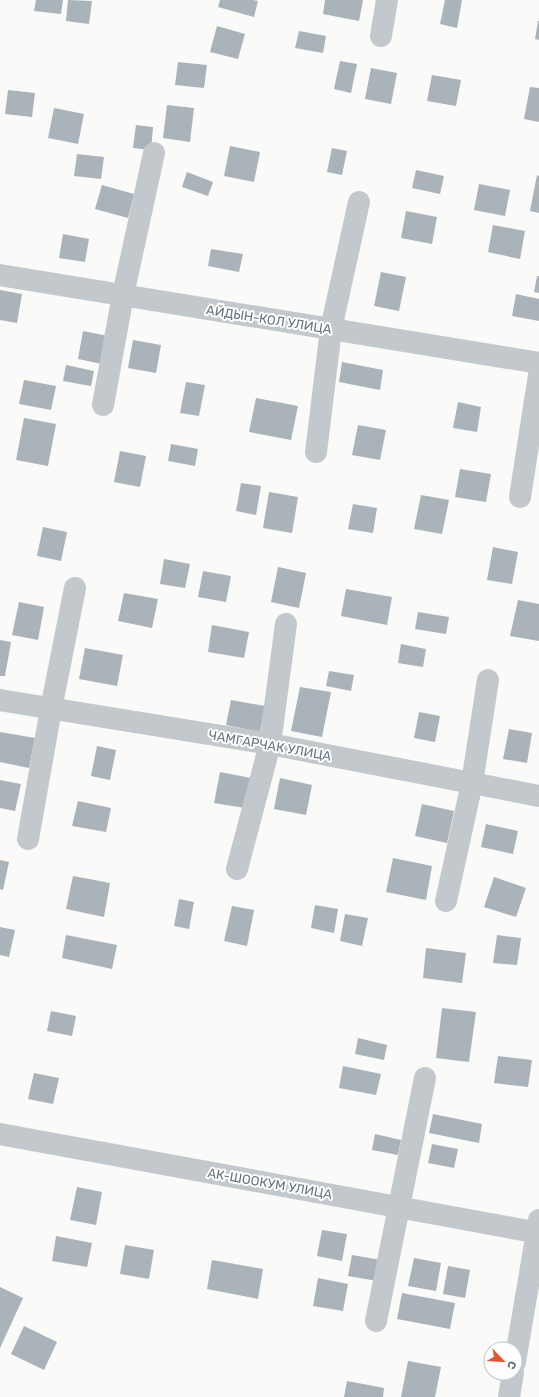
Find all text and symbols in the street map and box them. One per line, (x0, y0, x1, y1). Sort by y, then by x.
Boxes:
street label: АЙДЫН-КОЛ УЛИЦА (205, 302, 333, 337)
street label: ЧАМГАРЧАК УЛИЦА (207, 727, 333, 764)
street label: АК-ШООКУМ УЛИЦА (206, 1165, 334, 1202)
north arrow (483, 1341, 523, 1381)
text: С (504, 1359, 519, 1372)

